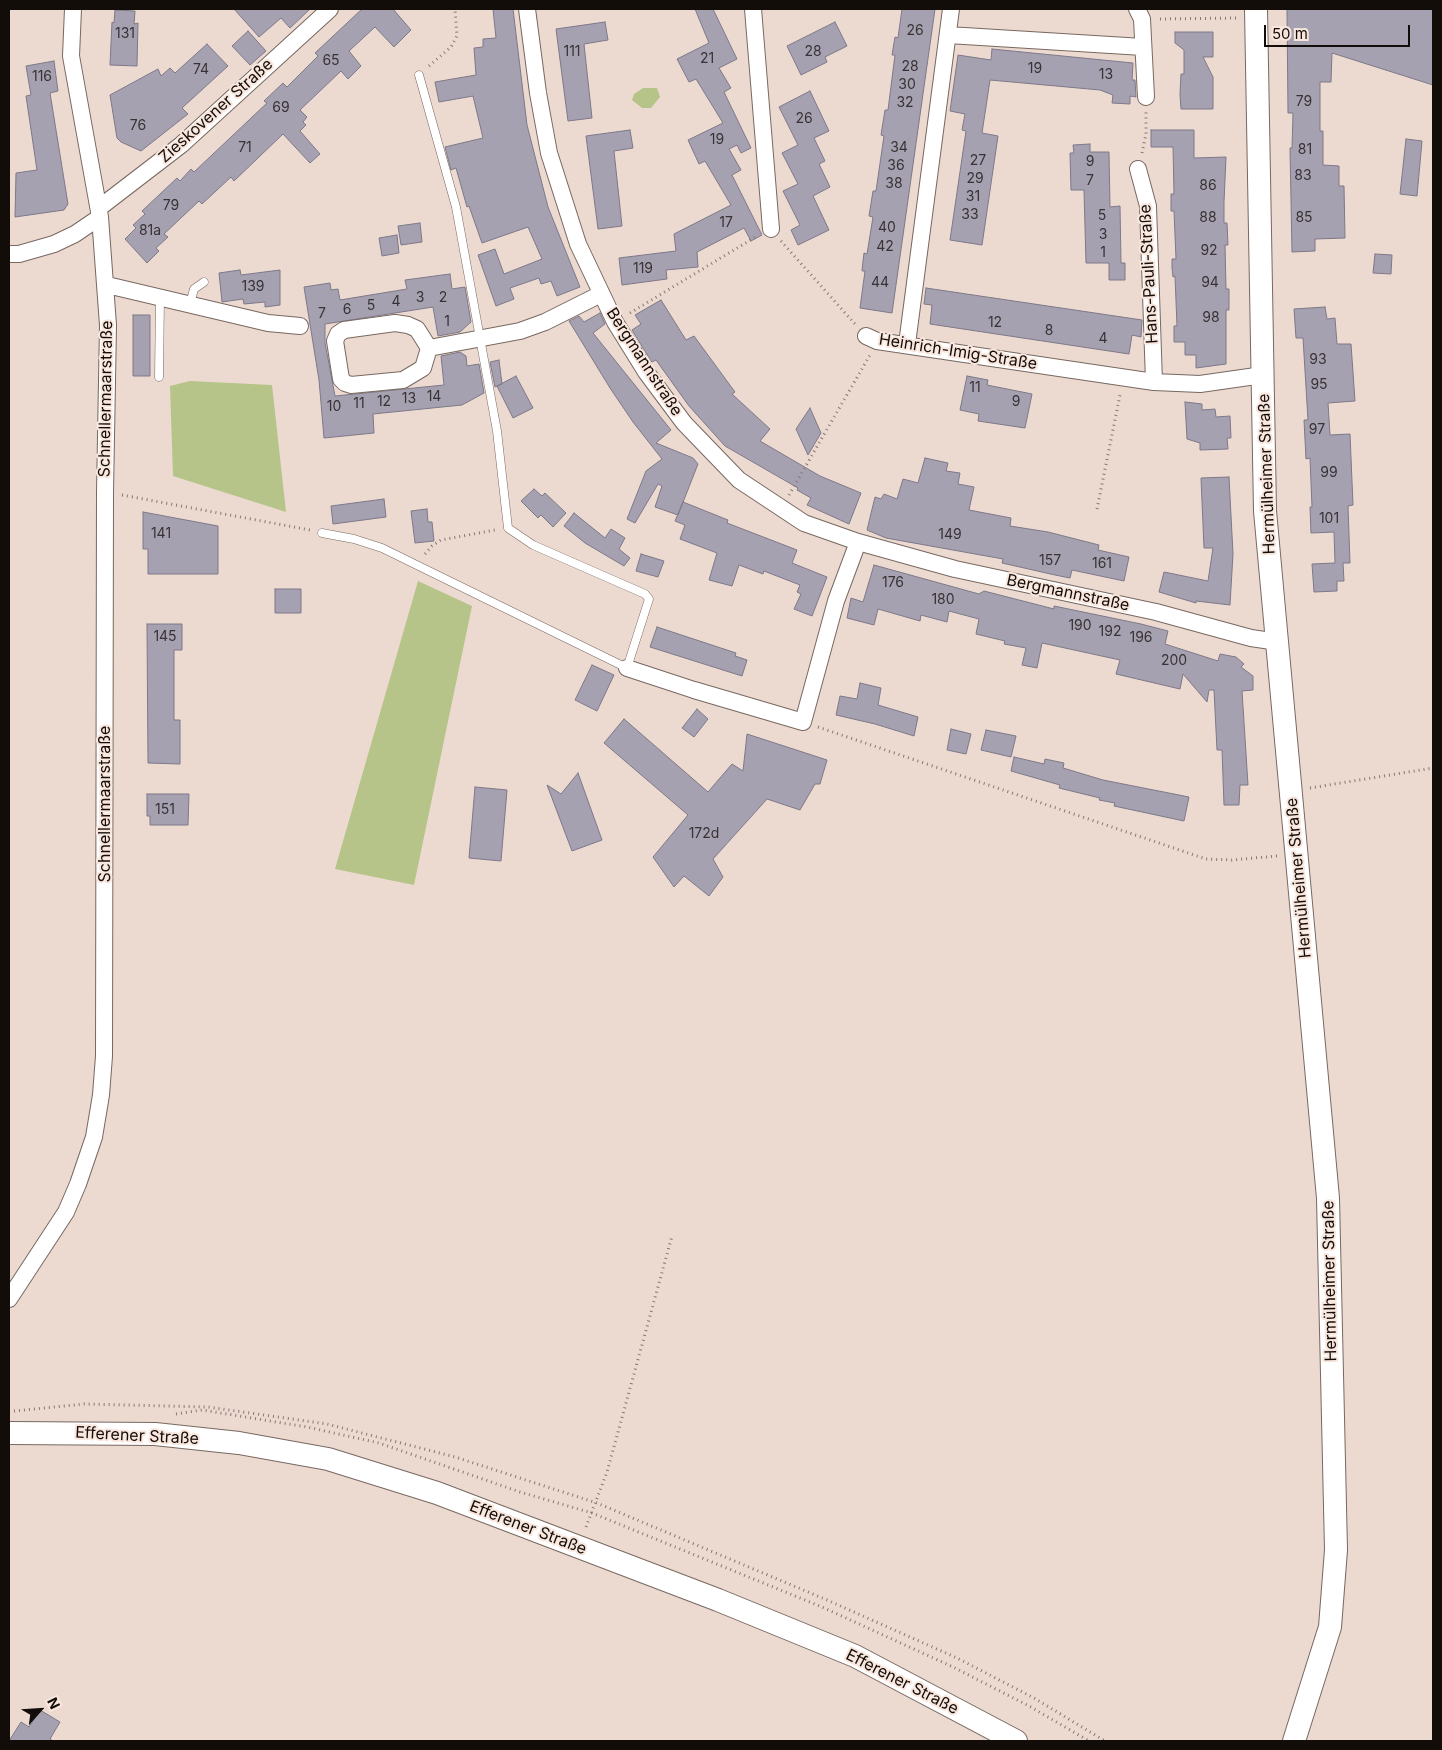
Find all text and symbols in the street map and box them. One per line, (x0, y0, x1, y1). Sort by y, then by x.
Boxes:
scale bar (1267, 15, 1413, 47)
house number: 26 (906, 23, 924, 39)
text: 50 m (1272, 24, 1308, 43)
house number: 131 (115, 26, 135, 42)
house number: 111 (563, 44, 581, 60)
house number: 28 (804, 44, 822, 60)
house number: 21 (700, 51, 714, 67)
house number: 65 (322, 53, 340, 69)
street label: Zieskovener Straße (155, 55, 277, 167)
house number: 28 (901, 59, 919, 75)
house number: 19 (1028, 61, 1042, 77)
house number: 74 (193, 62, 209, 78)
house number: 13 (1099, 67, 1113, 83)
house number: 116 (32, 69, 52, 85)
house number: 30 (898, 77, 916, 93)
house number: 79 (1296, 94, 1312, 110)
house number: 32 (896, 95, 914, 111)
house number: 69 (272, 100, 290, 116)
house number: 26 (795, 111, 813, 127)
house number: 76 (130, 118, 146, 134)
house number: 19 (710, 132, 724, 148)
house number: 71 (238, 140, 252, 156)
house number: 34 (890, 140, 908, 156)
house number: 81 (1298, 142, 1312, 158)
house number: 27 (970, 153, 986, 169)
house number: 9 (1086, 154, 1094, 170)
house number: 36 (887, 158, 905, 174)
house number: 83 (1294, 168, 1312, 184)
house number: 29 (966, 171, 984, 187)
house number: 7 (1086, 173, 1094, 189)
house number: 38 (885, 176, 903, 192)
house number: 86 (1199, 178, 1217, 194)
house number: 31 (966, 189, 980, 205)
house number: 79 (163, 198, 179, 214)
street label: Hans-Pauli-Straße (1136, 204, 1162, 344)
house number: 33 (961, 207, 979, 223)
house number: 5 (1098, 208, 1106, 224)
house number: 88 (1199, 210, 1217, 226)
house number: 85 (1295, 210, 1313, 226)
house number: 17 (719, 215, 733, 231)
house number: 40 (878, 220, 896, 236)
house number: 81a (139, 223, 161, 239)
house number: 3 (1099, 227, 1107, 243)
house number: 42 (876, 239, 894, 255)
house number: 92 (1200, 243, 1218, 259)
house number: 1 (1100, 245, 1106, 261)
house number: 119 (633, 261, 653, 277)
house number: 44 (871, 275, 889, 291)
house number: 94 (1201, 275, 1219, 291)
house number: 139 (241, 279, 265, 295)
house number: 3 (416, 290, 424, 306)
house number: 2 (439, 290, 447, 306)
house number: 4 (391, 294, 401, 310)
house number: 5 (367, 298, 375, 314)
house number: 6 (343, 302, 351, 318)
street label: Bergmannstraße (602, 304, 686, 420)
house number: 7 (318, 306, 326, 322)
house number: 98 (1202, 310, 1220, 326)
house number: 1 (444, 314, 450, 330)
house number: 12 (988, 315, 1002, 331)
street label: Schnellermaarstraße (95, 320, 117, 478)
house number: 8 (1045, 323, 1053, 339)
street label: Heinrich-Imig-Straße (878, 330, 1038, 374)
house number: 4 (1098, 331, 1108, 347)
house number: 93 (1309, 352, 1327, 368)
house number: 95 (1310, 377, 1328, 393)
house number: 11 (969, 380, 981, 396)
house number: 14 (427, 389, 441, 405)
house number: 13 (402, 391, 416, 407)
street label: Hermülheimer Straße (1255, 393, 1279, 555)
house number: 12 (377, 394, 391, 410)
house number: 9 (1012, 394, 1020, 410)
house number: 11 (353, 396, 365, 412)
house number: 10 (327, 399, 341, 415)
house number: 97 (1309, 422, 1325, 438)
house number: 99 (1320, 465, 1338, 481)
house number: 101 (1319, 511, 1339, 527)
house number: 141 (151, 526, 171, 542)
house number: 149 (938, 527, 962, 543)
house number: 157 (1039, 553, 1061, 569)
house number: 161 (1092, 556, 1112, 572)
street label: Bergmannstraße (1005, 571, 1131, 615)
house number: 176 (882, 575, 904, 591)
house number: 180 (931, 592, 955, 608)
house number: 190 (1068, 618, 1092, 634)
house number: 192 (1099, 624, 1121, 640)
house number: 145 (153, 629, 177, 645)
house number: 196 (1129, 630, 1153, 646)
house number: 200 (1161, 653, 1187, 669)
street label: Schnellermaarstraße (95, 726, 115, 882)
street label: Hermülheimer Straße (1282, 797, 1316, 959)
house number: 151 (155, 802, 175, 818)
house number: 172d (689, 826, 719, 842)
street label: Hermülheimer Straße (1319, 1200, 1341, 1362)
street label: Efferener Straße (75, 1423, 199, 1449)
street label: Efferener Straße (467, 1497, 589, 1559)
street label: Efferener Straße (842, 1645, 962, 1719)
north arrow (15, 1685, 65, 1735)
text: N (44, 1695, 64, 1712)

